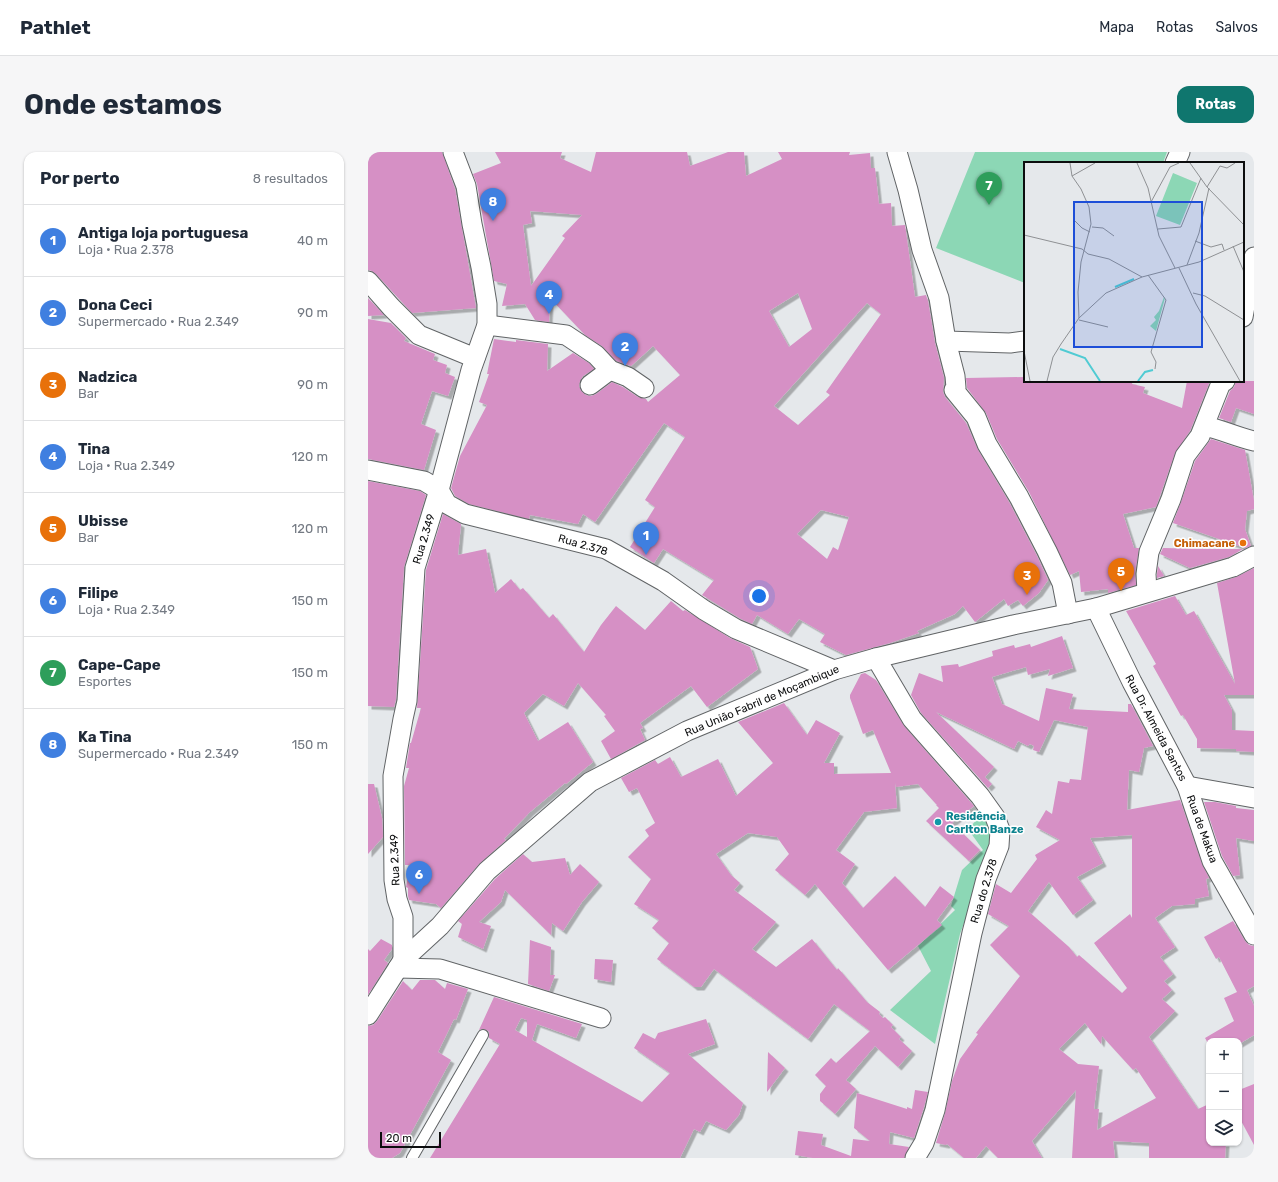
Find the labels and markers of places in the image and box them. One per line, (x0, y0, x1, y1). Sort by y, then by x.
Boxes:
pin: 7 (976, 172, 1002, 205)
pin: 8 (480, 188, 506, 221)
pin: 4 (536, 281, 562, 314)
pin: 2 (612, 333, 638, 366)
pin: 1 (633, 522, 659, 555)
place label: Chimacane (1174, 537, 1235, 550)
marker: Chimacane (1238, 538, 1248, 548)
pin: 5 (1108, 558, 1134, 591)
pin: 3 (1014, 562, 1040, 595)
place label: Residência Carlton Banze (946, 810, 1024, 836)
marker: Residência Carlton Banze (933, 817, 943, 827)
pin: 6 (406, 861, 432, 894)

